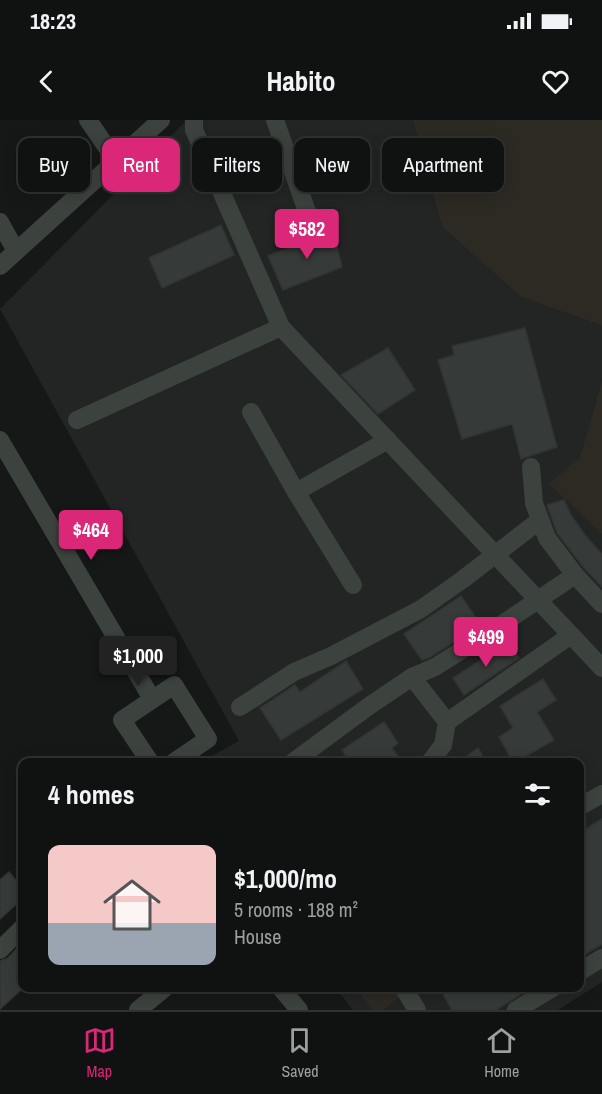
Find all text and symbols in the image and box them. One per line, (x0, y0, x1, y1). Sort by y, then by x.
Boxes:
text: 18:23 (30, 6, 76, 36)
text: Habito (267, 63, 335, 99)
icon: back (30, 65, 63, 98)
icon: heart (539, 65, 572, 98)
chip: Buy (18, 138, 90, 192)
chip: Rent (102, 138, 180, 192)
chip: Filters (192, 138, 282, 192)
chip: New (294, 138, 370, 192)
chip: Apartment (382, 138, 504, 192)
pin: $582 (271, 209, 343, 260)
text: $582 (289, 215, 325, 242)
pin: $464 (55, 510, 127, 561)
text: $464 (73, 516, 109, 543)
pin: $499 (450, 617, 522, 668)
text: $499 (468, 623, 504, 650)
pin: $1,000 (89, 636, 187, 687)
text: $1,000 (113, 642, 163, 669)
text: 4 homes (48, 777, 135, 812)
icon: filters (521, 778, 554, 811)
text: $1,000/mo (234, 861, 337, 896)
icon: home (96, 869, 168, 941)
text: 5 rooms · 188 m² (234, 896, 358, 923)
text: House (234, 923, 281, 950)
tab: Map (83, 1024, 116, 1082)
tab: Saved (281, 1024, 319, 1082)
tab: Home (484, 1024, 519, 1082)

